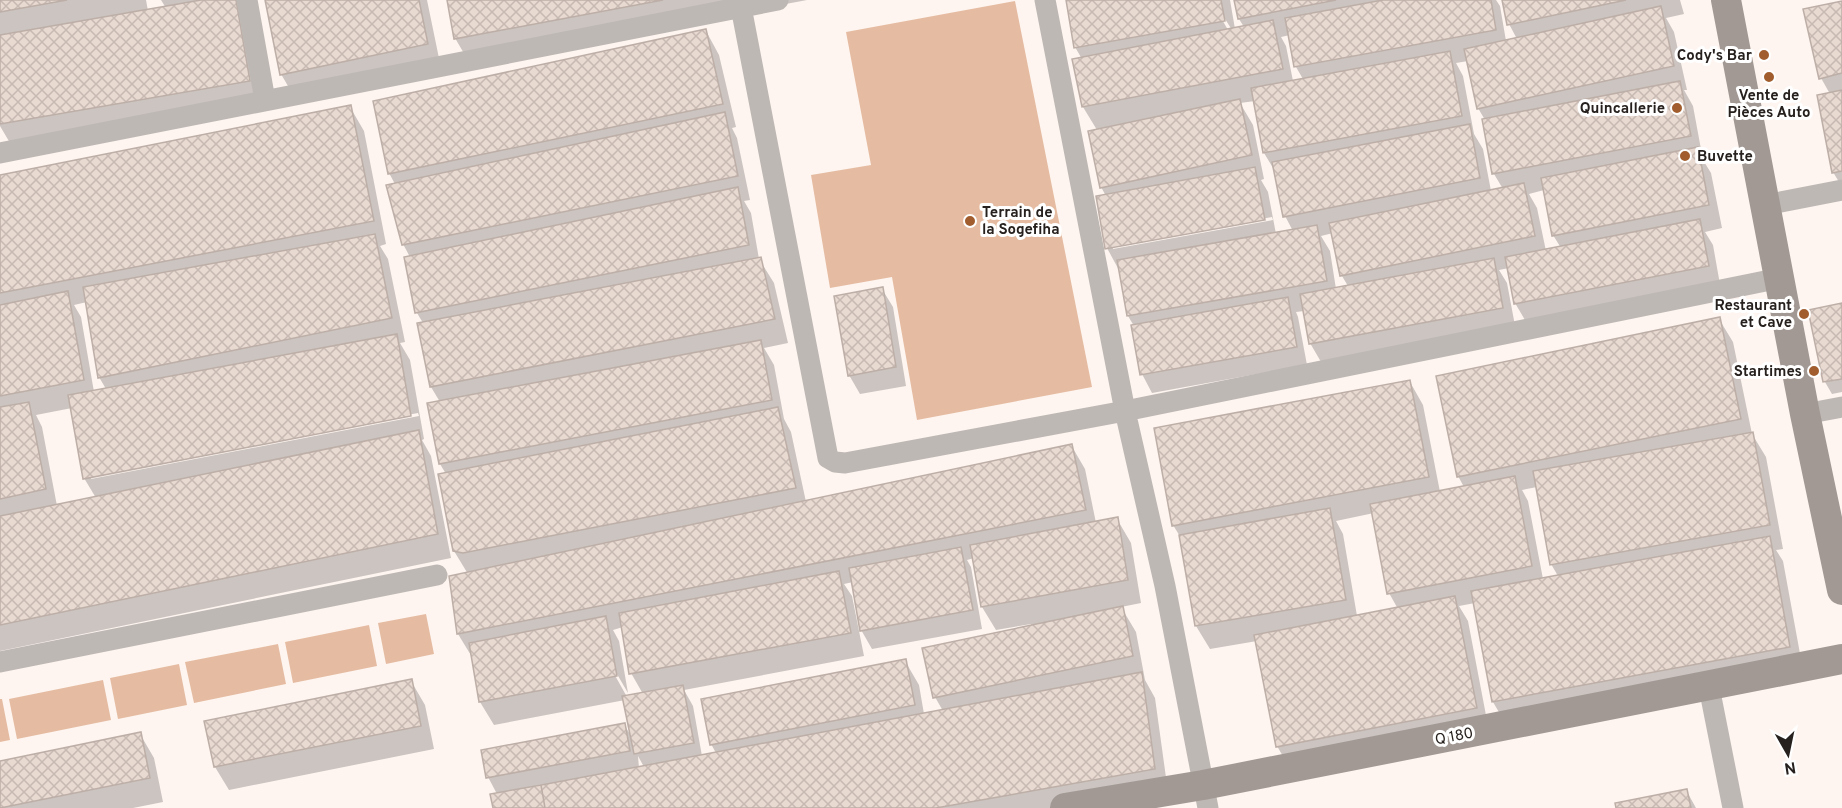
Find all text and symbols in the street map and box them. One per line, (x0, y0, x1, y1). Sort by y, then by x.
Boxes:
place label: Cody's Bar (1677, 47, 1753, 66)
marker: Cody's Bar (1757, 48, 1771, 62)
marker: Vente de Pièces Auto (1762, 70, 1776, 84)
place label: Vente de Pièces Auto (1727, 87, 1811, 123)
place label: Quincallerie (1580, 100, 1665, 119)
marker: Quincallerie (1670, 101, 1684, 115)
place label: Buvette (1697, 148, 1753, 167)
marker: Buvette (1678, 149, 1692, 163)
place label: Terrain de la Sogefiha (982, 204, 1060, 240)
marker: Terrain de la Sogefiha (963, 214, 977, 228)
place label: Restaurant et Cave (1715, 297, 1792, 333)
marker: Restaurant et Cave (1797, 307, 1811, 321)
place label: Startimes (1734, 363, 1802, 382)
marker: Startimes (1807, 364, 1821, 378)
street label: Q 180 (1433, 724, 1475, 750)
north arrow (1758, 724, 1818, 784)
text: N (1783, 756, 1797, 778)

